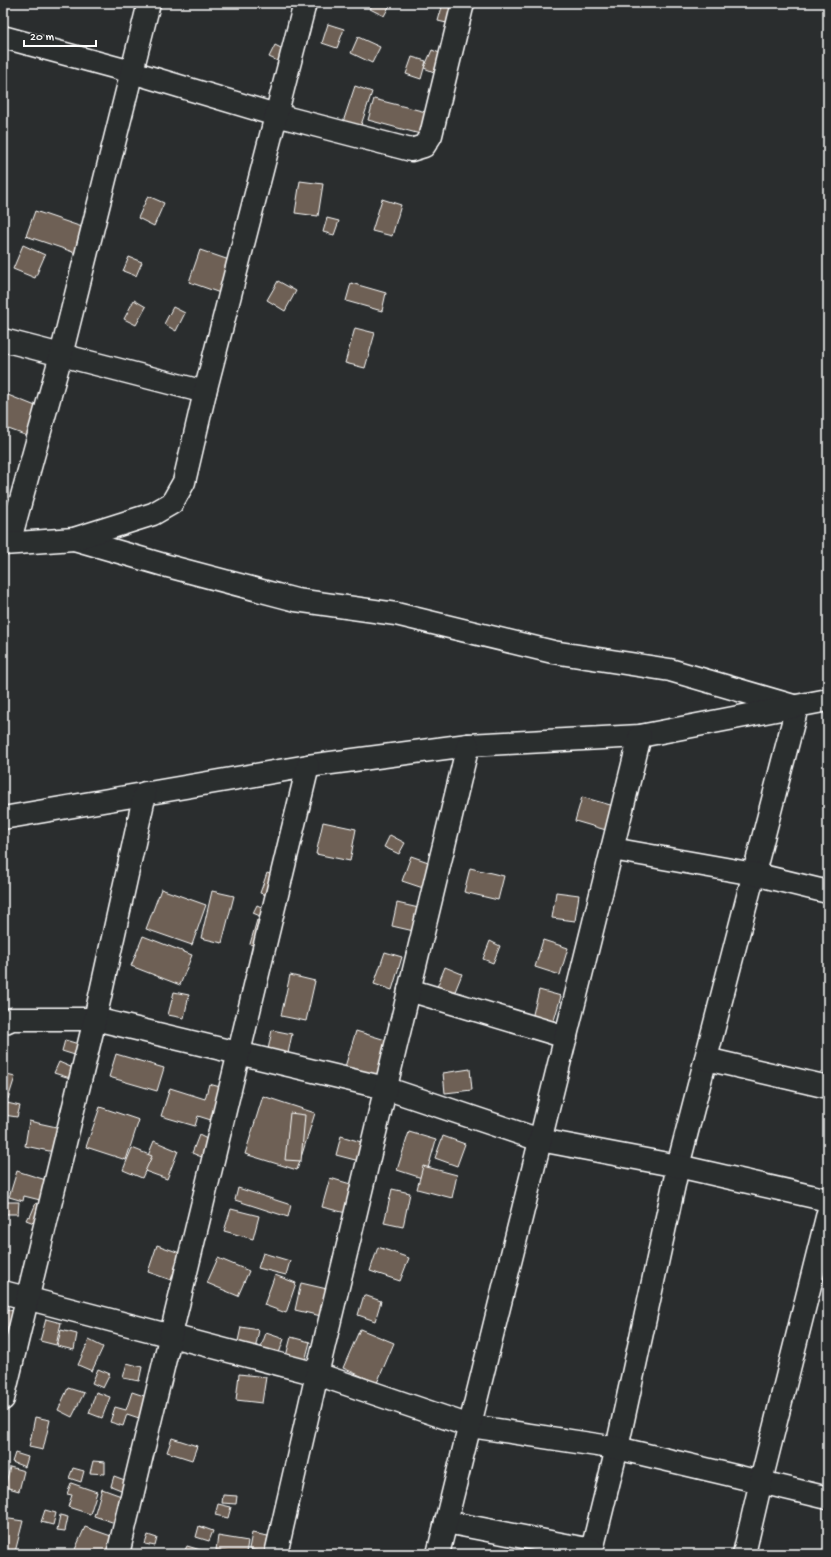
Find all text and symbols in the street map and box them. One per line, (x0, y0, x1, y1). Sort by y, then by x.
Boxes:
scale bar (24, 22, 96, 48)
text: 20 m (30, 31, 55, 45)

